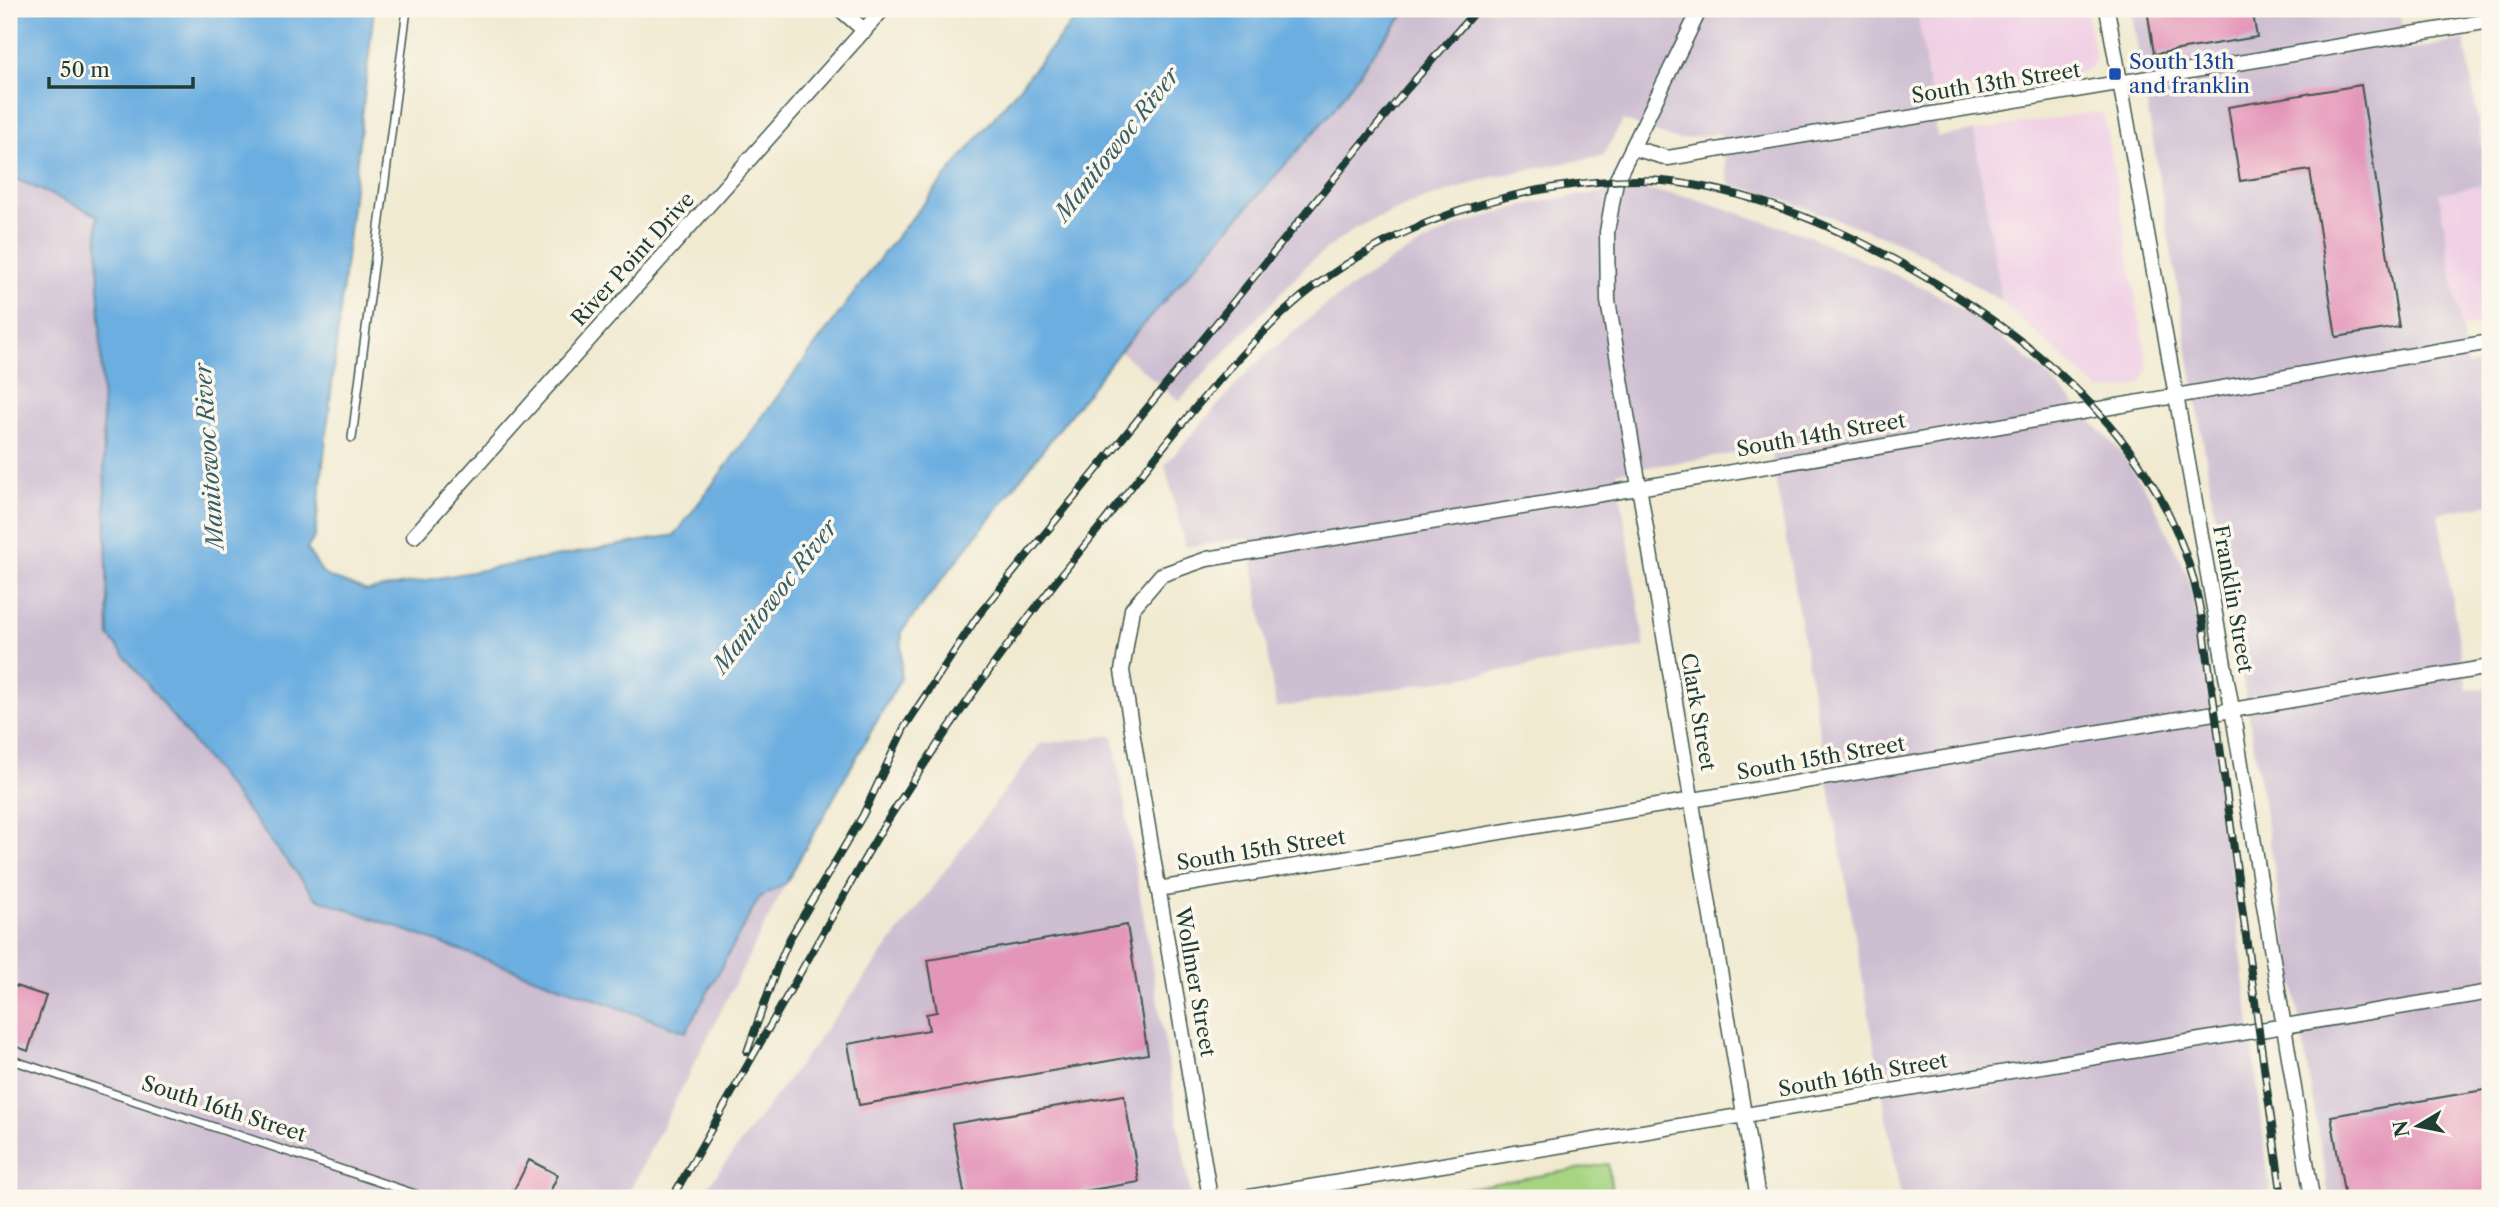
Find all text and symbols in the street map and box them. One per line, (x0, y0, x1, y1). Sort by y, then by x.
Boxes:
scale bar (49, 46, 192, 90)
place label: South 13th and franklin (2129, 49, 2250, 98)
text: 50 m (60, 57, 110, 82)
street label: South 13th Street (1910, 57, 2083, 108)
water label: Manitowoc River (1047, 61, 1186, 229)
marker: South 13th and franklin (2107, 66, 2123, 82)
street label: River Point Drive (566, 187, 699, 331)
water label: Manitowoc River (188, 361, 230, 553)
street label: South 14th Street (1734, 407, 1908, 462)
water label: Manitowoc River (705, 513, 844, 681)
street label: Franklin Street (2208, 523, 2259, 675)
street label: Clark Street (1676, 651, 1721, 773)
street label: South 15th Street (1735, 730, 1908, 785)
street label: South 15th Street (1175, 824, 1348, 875)
street label: Wollmer Street (1170, 904, 1221, 1059)
street label: South 16th Street (1776, 1047, 1950, 1102)
street label: South 16th Street (139, 1070, 310, 1147)
north arrow (2384, 1092, 2454, 1162)
text: N (2389, 1119, 2415, 1139)

